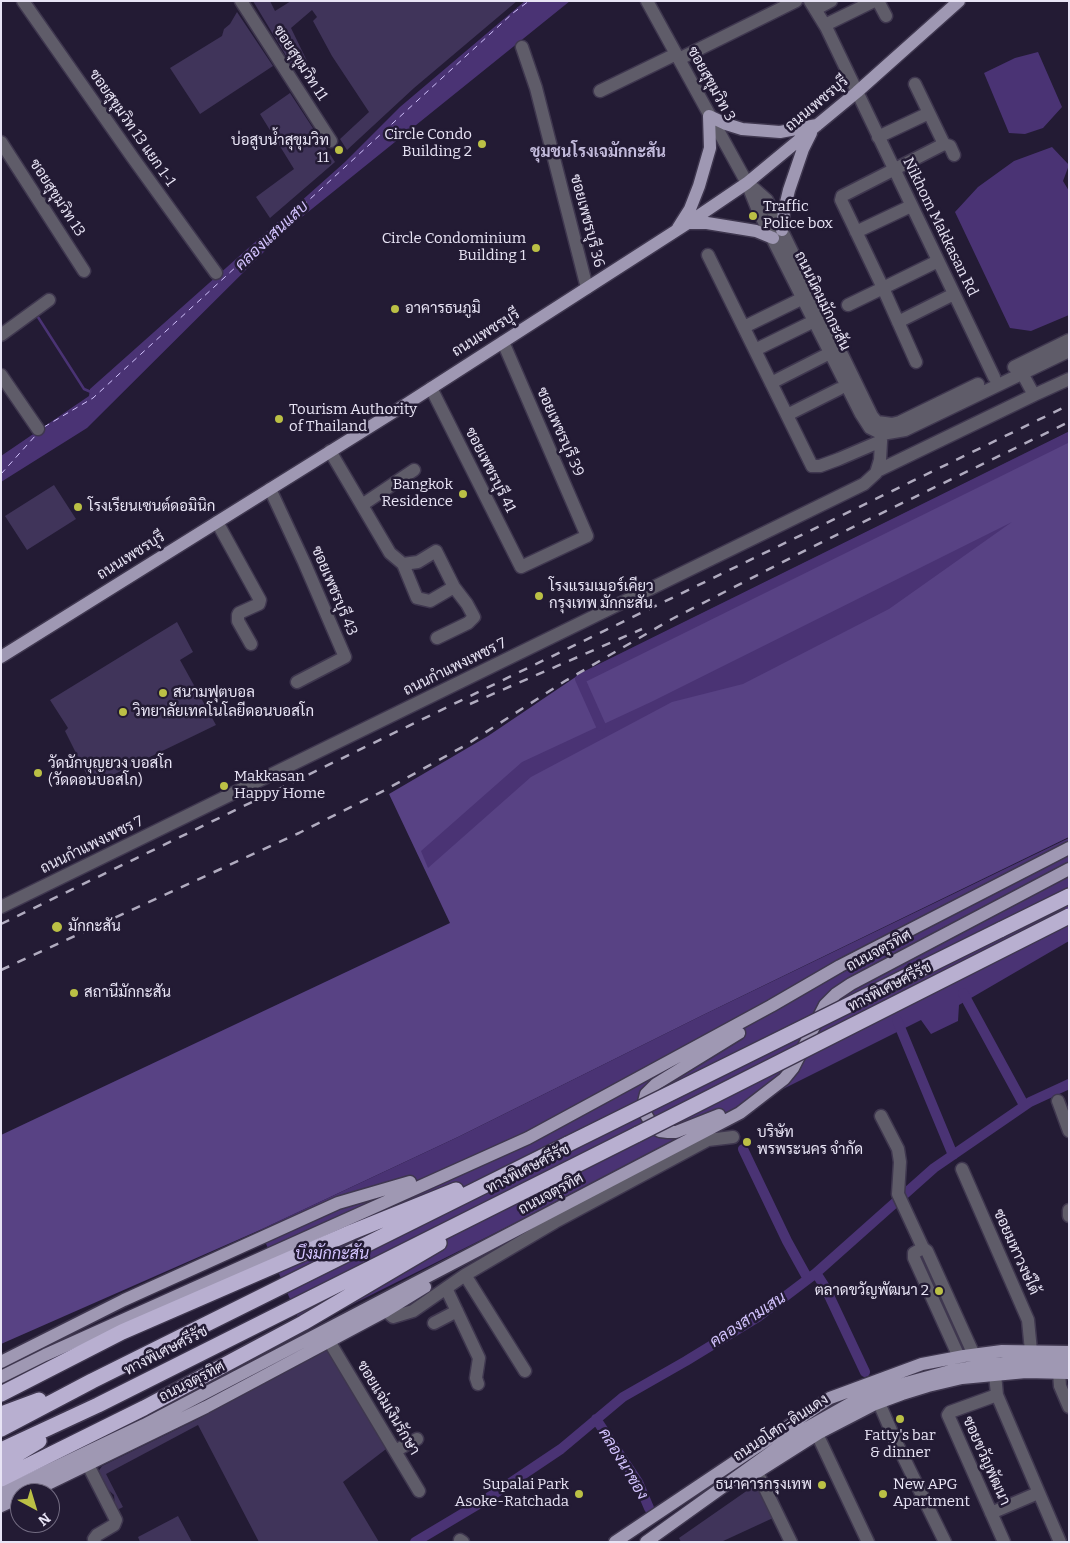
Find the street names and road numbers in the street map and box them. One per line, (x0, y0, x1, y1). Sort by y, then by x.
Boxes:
street label: ซอยสุขุมวิท 11 (269, 22, 331, 104)
street label: ซอยสุขุมวิท 3 (683, 44, 739, 124)
street label: ซอยสุขุมวิท 13 แยก 1-1 (85, 66, 179, 190)
street label: ถนนเพชรบุรี (782, 72, 852, 136)
street label: Nikhom Makkasan Rd (899, 155, 981, 299)
street label: ซอยสุขุมวิท 13 (25, 156, 89, 240)
street label: ซอยเพชรบุรี 36 (566, 172, 608, 270)
street label: ถนนนิคมมักกะสัน (790, 248, 854, 354)
street label: ถนนเพชรบุรี (449, 305, 523, 361)
street label: ซอยเพชรบุรี 39 (532, 385, 588, 479)
street label: ซอยเพชรบุรี 41 (461, 424, 519, 516)
street label: ถนนเพชรบุรี (94, 528, 168, 584)
street label: ซอยเพชรบุรี 43 (307, 543, 361, 639)
street label: ถนนกำแพงเพชร 7 (401, 634, 509, 700)
street label: ถนนกำแพงเพชร 7 (38, 812, 146, 878)
street label: ถนนจตุรทิศ (843, 926, 915, 976)
street label: ทางพิเศษศรีรัช (845, 958, 935, 1016)
street label: ทางพิเศษศรีรัช (483, 1140, 573, 1198)
street label: ถนนจตุรทิศ (515, 1169, 587, 1219)
street label: ซอยมหาวงษ์ใต้ (989, 1206, 1043, 1298)
street label: ทางพิเศษศรีรัช (121, 1322, 211, 1380)
street label: ซอยแจ่มเงินรักษา (353, 1357, 423, 1459)
street label: ถนนจตุรทิศ (156, 1358, 228, 1406)
street label: ถนนอโศก-ดินแดง (730, 1391, 832, 1465)
street label: ซอยขวัญพัฒนา (958, 1414, 1014, 1508)

